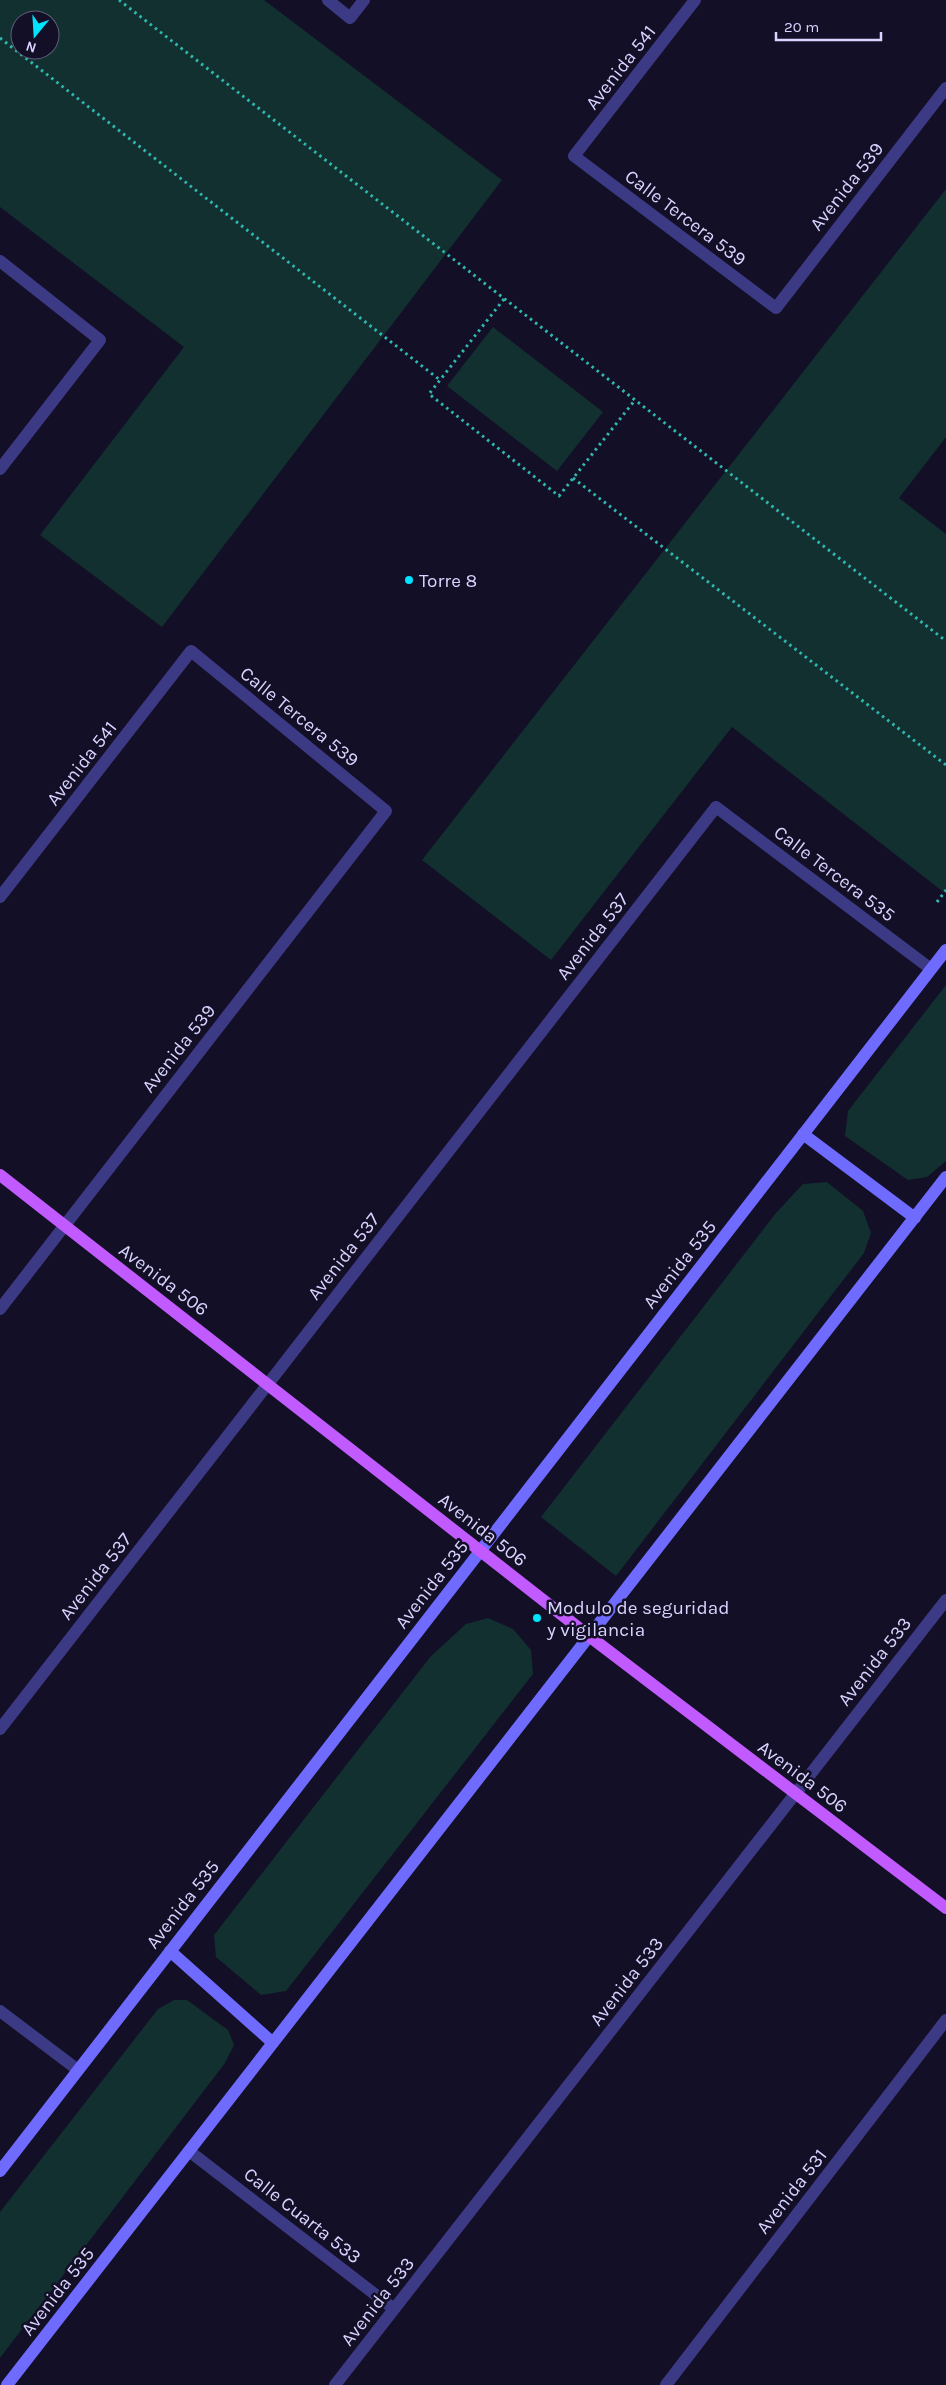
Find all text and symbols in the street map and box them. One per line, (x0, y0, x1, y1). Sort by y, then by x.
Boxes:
north arrow (10, 10, 60, 60)
scale bar (776, 10, 881, 42)
text: 20 m (784, 18, 819, 36)
street label: Avenida 541 (581, 21, 660, 114)
text: N (24, 37, 39, 57)
street label: Avenida 539 (805, 138, 888, 235)
street label: Calle Tercera 539 (620, 165, 750, 271)
place label: Torre 8 (419, 570, 477, 592)
marker: Torre 8 (403, 574, 415, 586)
street label: Calle Tercera 539 (236, 662, 363, 771)
street label: Avenida 541 (42, 717, 121, 810)
street label: Calle Tercera 535 (770, 821, 899, 926)
street label: Avenida 537 (552, 889, 634, 984)
street label: Avenida 539 (137, 1000, 220, 1097)
street label: Avenida 537 (303, 1209, 385, 1304)
street label: Avenida 535 (639, 1216, 721, 1313)
street label: Avenida 506 (114, 1239, 212, 1320)
street label: Avenida 506 (434, 1488, 531, 1571)
street label: Avenida 537 (55, 1529, 137, 1624)
street label: Avenida 535 (391, 1536, 473, 1633)
place label: Modulo de seguridad y vigilancia (546, 1597, 729, 1641)
marker: Modulo de seguridad y vigilancia (531, 1612, 543, 1624)
street label: Avenida 533 (833, 1613, 916, 1710)
street label: Avenida 506 (753, 1736, 851, 1817)
street label: Avenida 535 (142, 1856, 224, 1953)
street label: Avenida 533 (585, 1933, 668, 2030)
street label: Avenida 531 (752, 2145, 832, 2238)
street label: Calle Cuarta 533 (239, 2163, 365, 2268)
street label: Avenida 535 (17, 2243, 99, 2340)
street label: Avenida 533 (336, 2253, 419, 2350)

